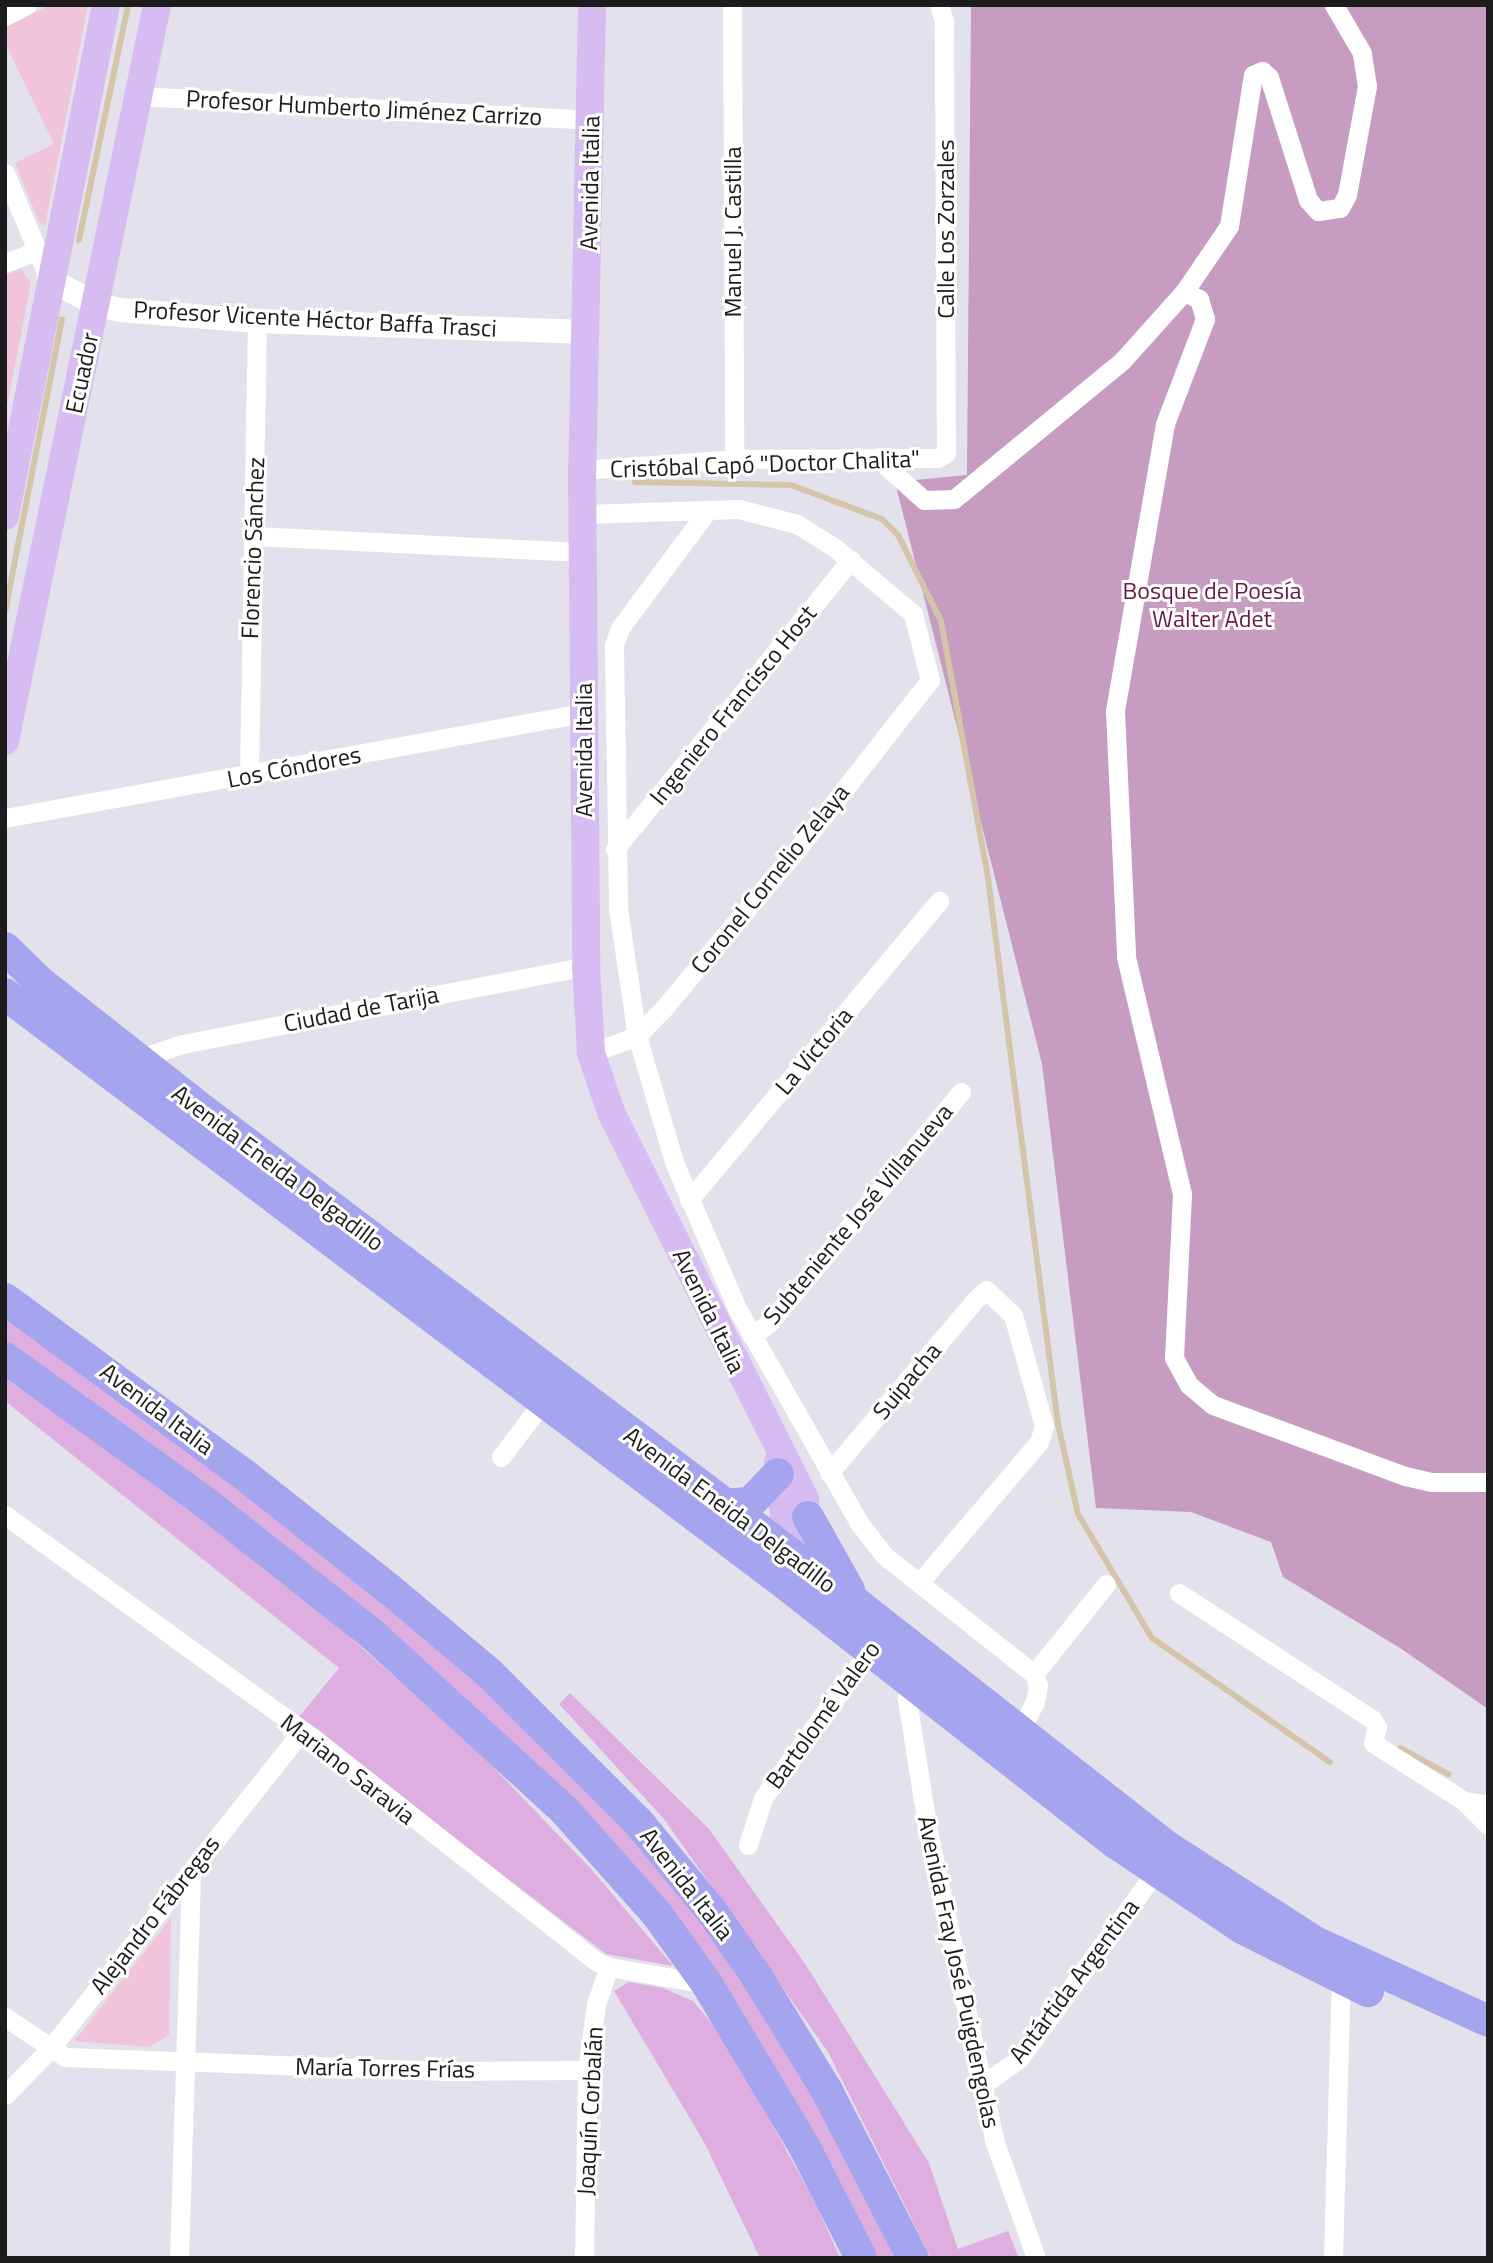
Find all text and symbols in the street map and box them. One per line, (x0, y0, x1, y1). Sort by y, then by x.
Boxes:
street label: Profesor Humberto Jiménez Carrizo (185, 84, 543, 132)
street label: Avenida Italia (574, 115, 606, 251)
street label: Calle Los Zorzales (932, 139, 960, 319)
street label: Manuel J. Castilla (719, 146, 747, 318)
street label: Profesor Vicente Héctor Baffa Trasci (133, 295, 497, 343)
street label: Ecuador (59, 330, 105, 416)
street label: Cristóbal Capó "Doctor Chalita" (609, 444, 921, 484)
street label: Florencio Sánchez (235, 457, 271, 639)
park label: Bosque de Poesía Walter Adet (1123, 577, 1301, 633)
street label: Ingeniero Francisco Host (644, 599, 822, 811)
street label: Avenida Italia (570, 683, 598, 817)
street label: Los Cóndores (225, 740, 363, 794)
street label: Coronel Cornelio Zelaya (685, 779, 855, 979)
street label: Ciudad de Tarija (281, 980, 441, 1038)
street label: La Victoria (769, 1001, 859, 1101)
street label: Avenida Eneida Delgadillo (166, 1079, 390, 1257)
street label: Subteniente José Villanueva (757, 1098, 959, 1330)
street label: Avenida Italia (667, 1244, 751, 1378)
street label: Suipacha (867, 1337, 947, 1425)
street label: Avenida Italia (95, 1357, 219, 1461)
street label: Avenida Eneida Delgadillo (618, 1421, 842, 1599)
street label: Bartolomé Valero (760, 1635, 886, 1795)
street label: Mariano Saravia (275, 1708, 421, 1830)
street label: Avenida Fray José Puigdengolas (912, 1813, 1006, 2131)
street label: Avenida Italia (634, 1822, 740, 1946)
street label: Alejandro Fábregas (84, 1830, 226, 2000)
street label: Antártida Argentina (1003, 1893, 1145, 2069)
street label: Joaquín Corbalán (571, 2026, 609, 2196)
street label: María Torres Frías (295, 2052, 475, 2084)

